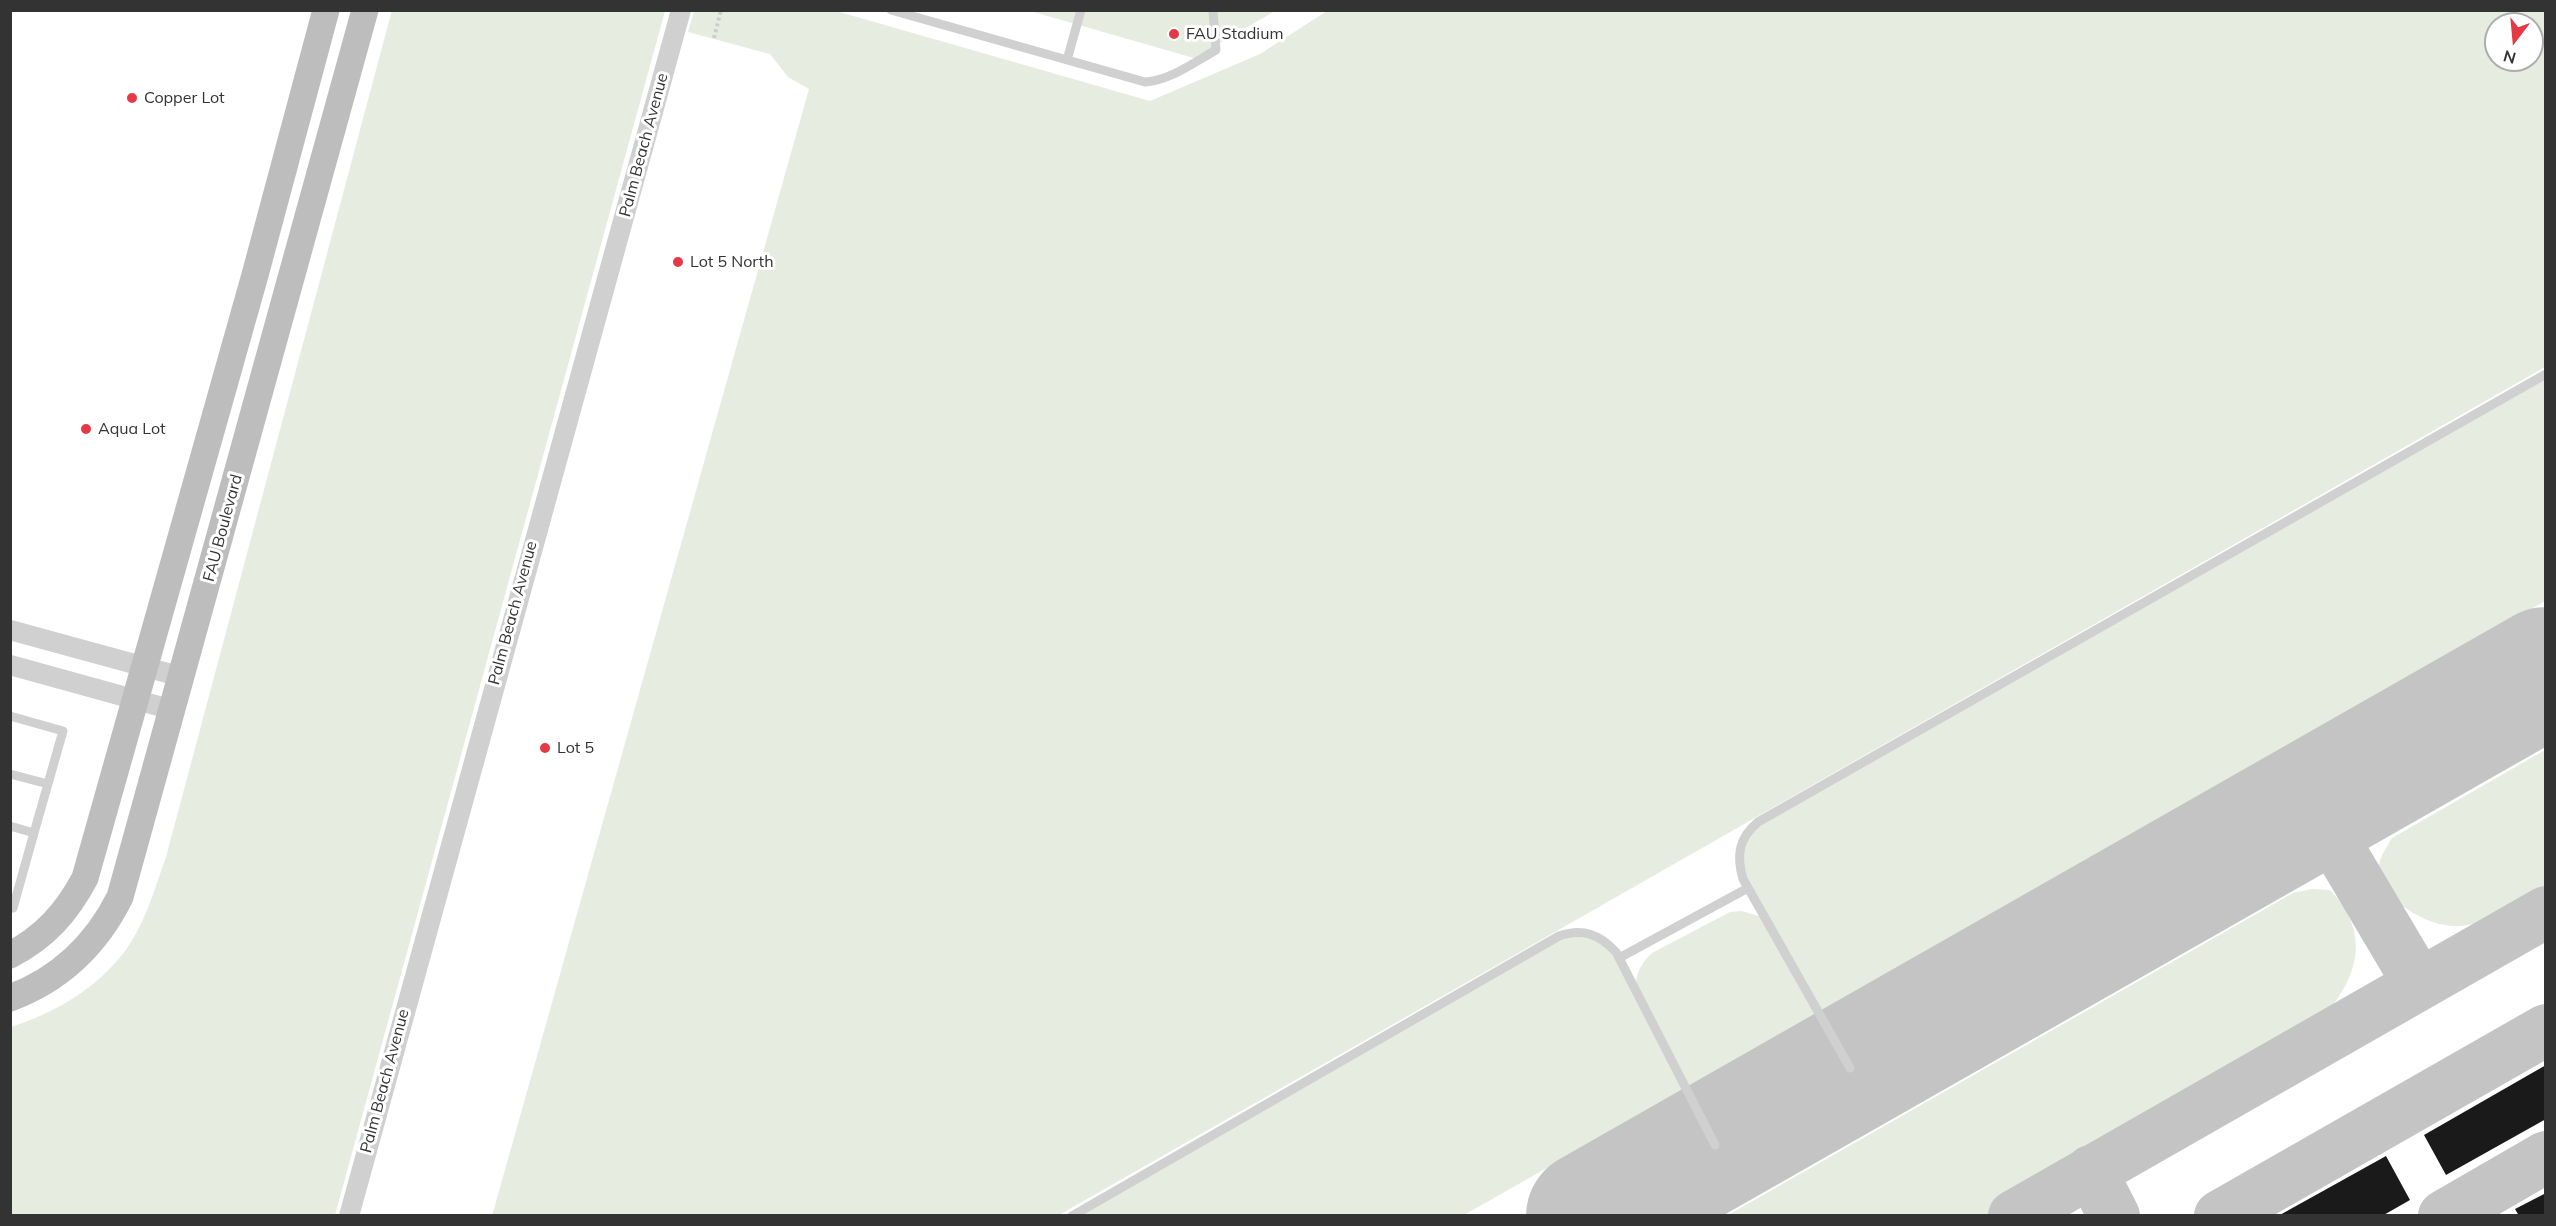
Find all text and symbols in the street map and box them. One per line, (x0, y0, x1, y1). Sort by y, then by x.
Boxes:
north arrow (2484, 12, 2544, 72)
place label: FAU Stadium (1186, 24, 1283, 44)
marker: FAU Stadium (1167, 27, 1181, 41)
text: N (2501, 46, 2518, 69)
street label: Palm Beach Avenue (616, 71, 672, 219)
place label: Copper Lot (144, 88, 225, 108)
marker: Copper Lot (125, 91, 139, 105)
place label: Lot 5 North (690, 252, 774, 272)
marker: Lot 5 North (671, 255, 685, 269)
place label: Aqua Lot (98, 419, 166, 439)
marker: Aqua Lot (79, 422, 93, 436)
street label: FAU Boulevard (199, 472, 247, 584)
street label: Palm Beach Avenue (485, 539, 541, 687)
place label: Lot 5 (557, 738, 594, 758)
marker: Lot 5 (538, 741, 552, 755)
street label: Palm Beach Avenue (357, 1007, 413, 1155)

